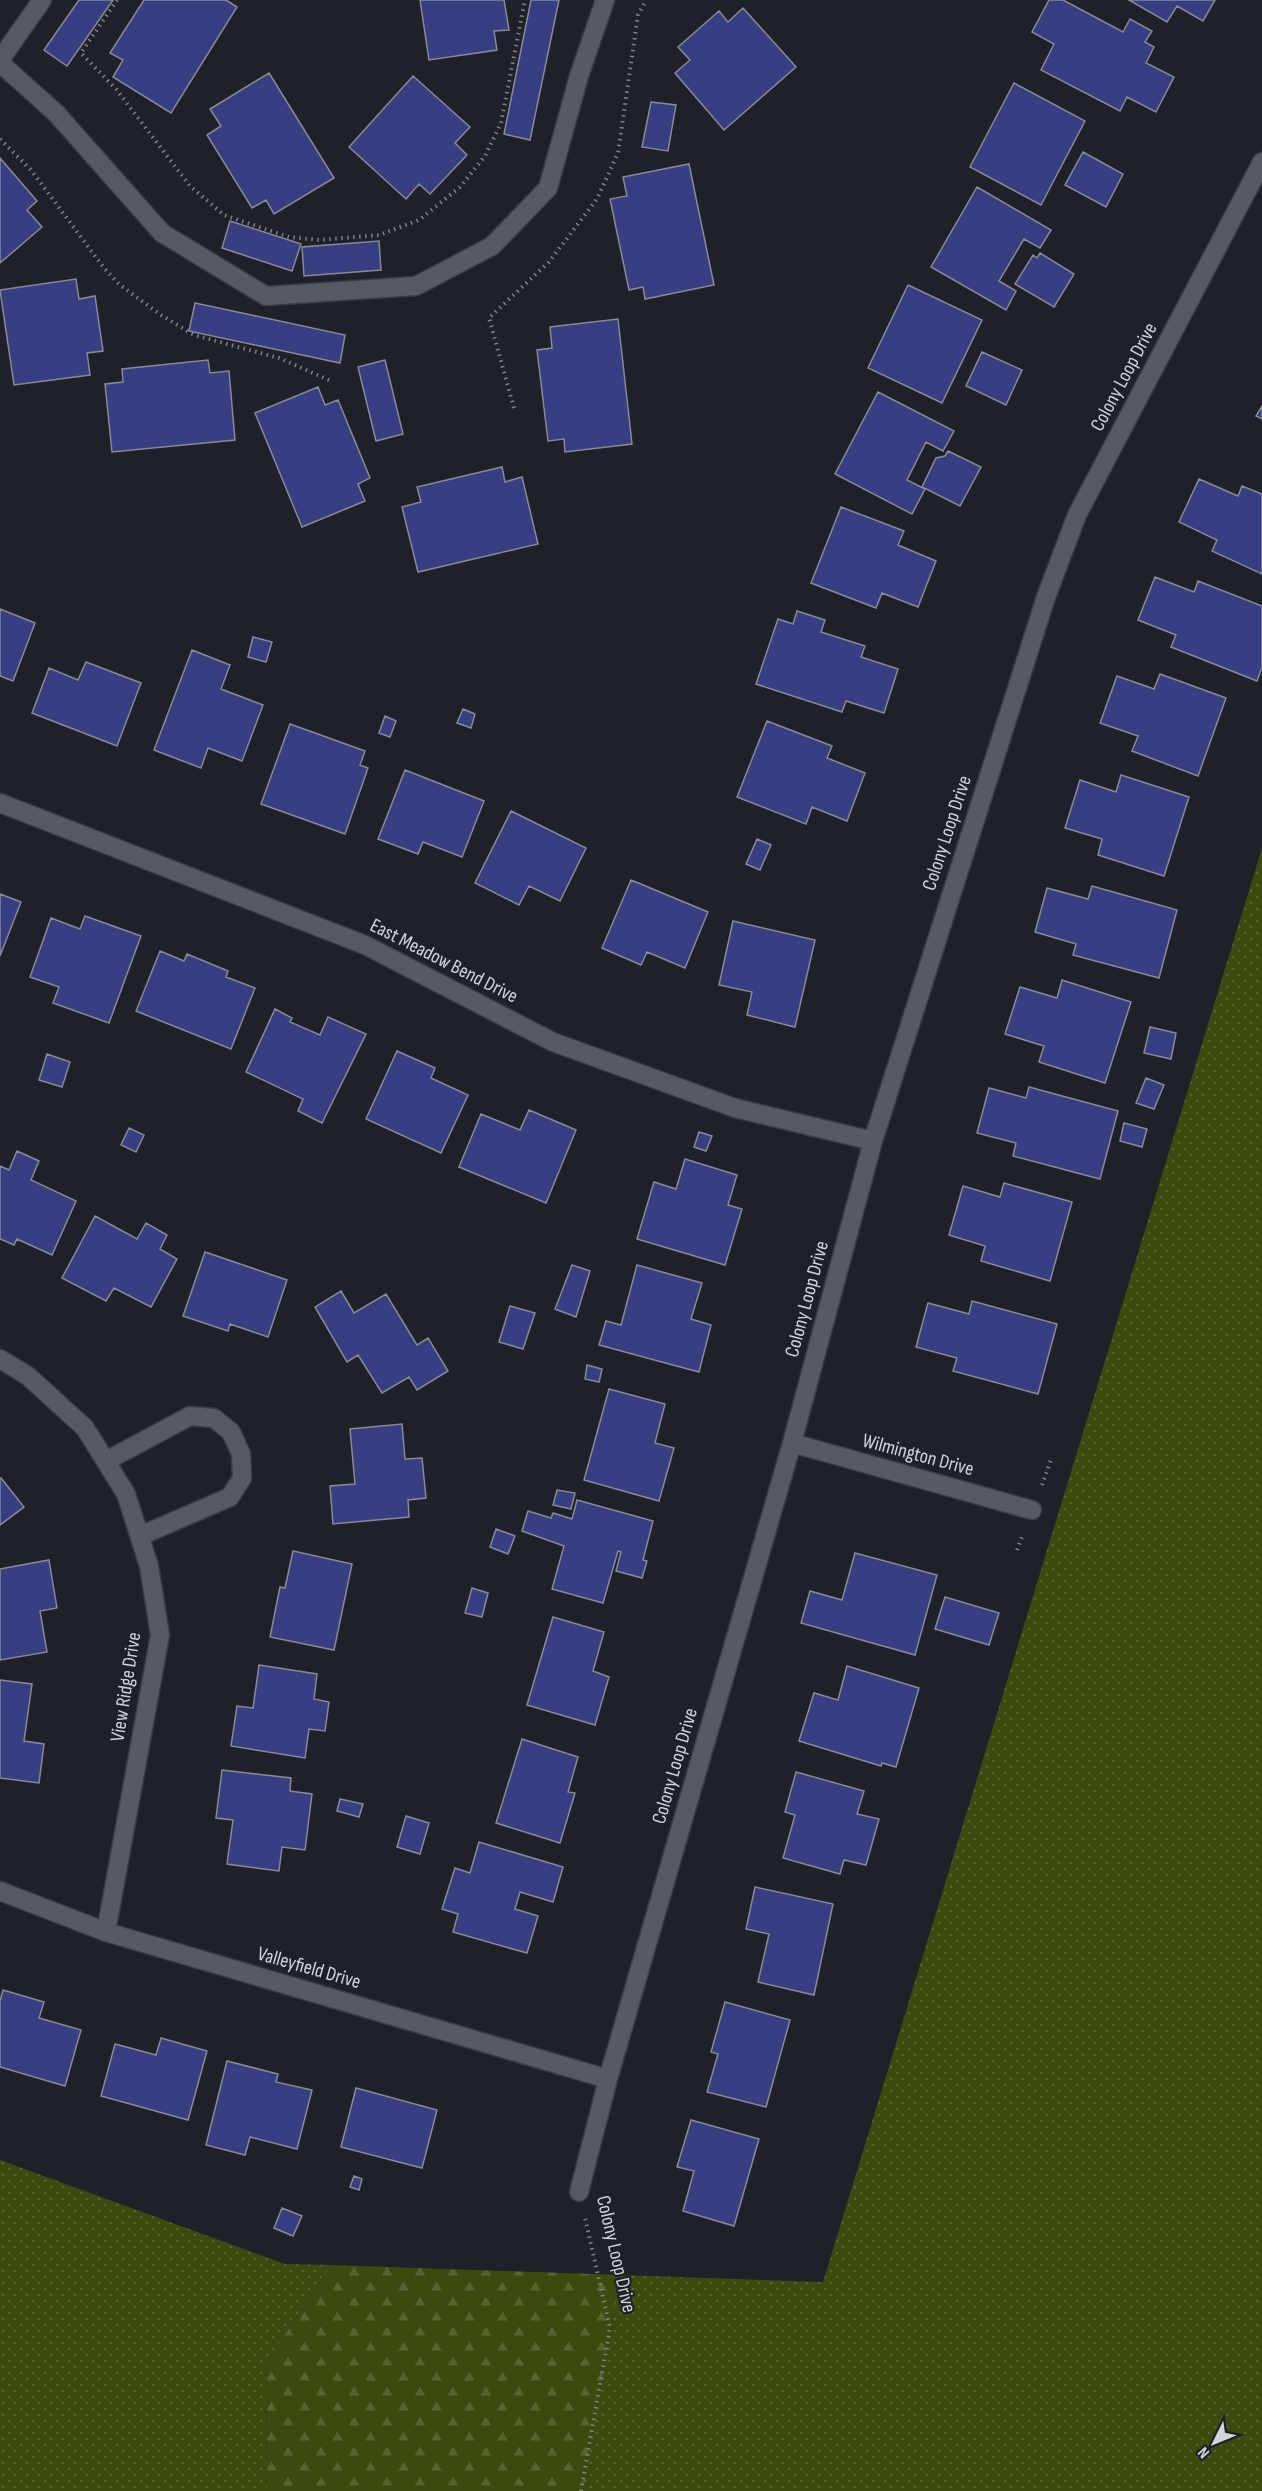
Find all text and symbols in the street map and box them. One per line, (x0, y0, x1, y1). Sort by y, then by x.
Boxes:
street label: Colony Loop Drive (1085, 319, 1163, 435)
street label: Colony Loop Drive (917, 773, 977, 893)
street label: East Meadow Bend Drive (366, 913, 522, 1009)
street label: Colony Loop Drive (780, 1238, 834, 1360)
street label: Wilmington Drive (860, 1429, 976, 1481)
street label: View Ridge Drive (106, 1631, 146, 1743)
street label: Colony Loop Drive (647, 1705, 703, 1827)
street label: Valleyfield Drive (255, 1942, 363, 1994)
street label: Colony Loop Drive (591, 2193, 641, 2315)
north arrow (1184, 2413, 1244, 2473)
text: N (1194, 2443, 1214, 2462)

